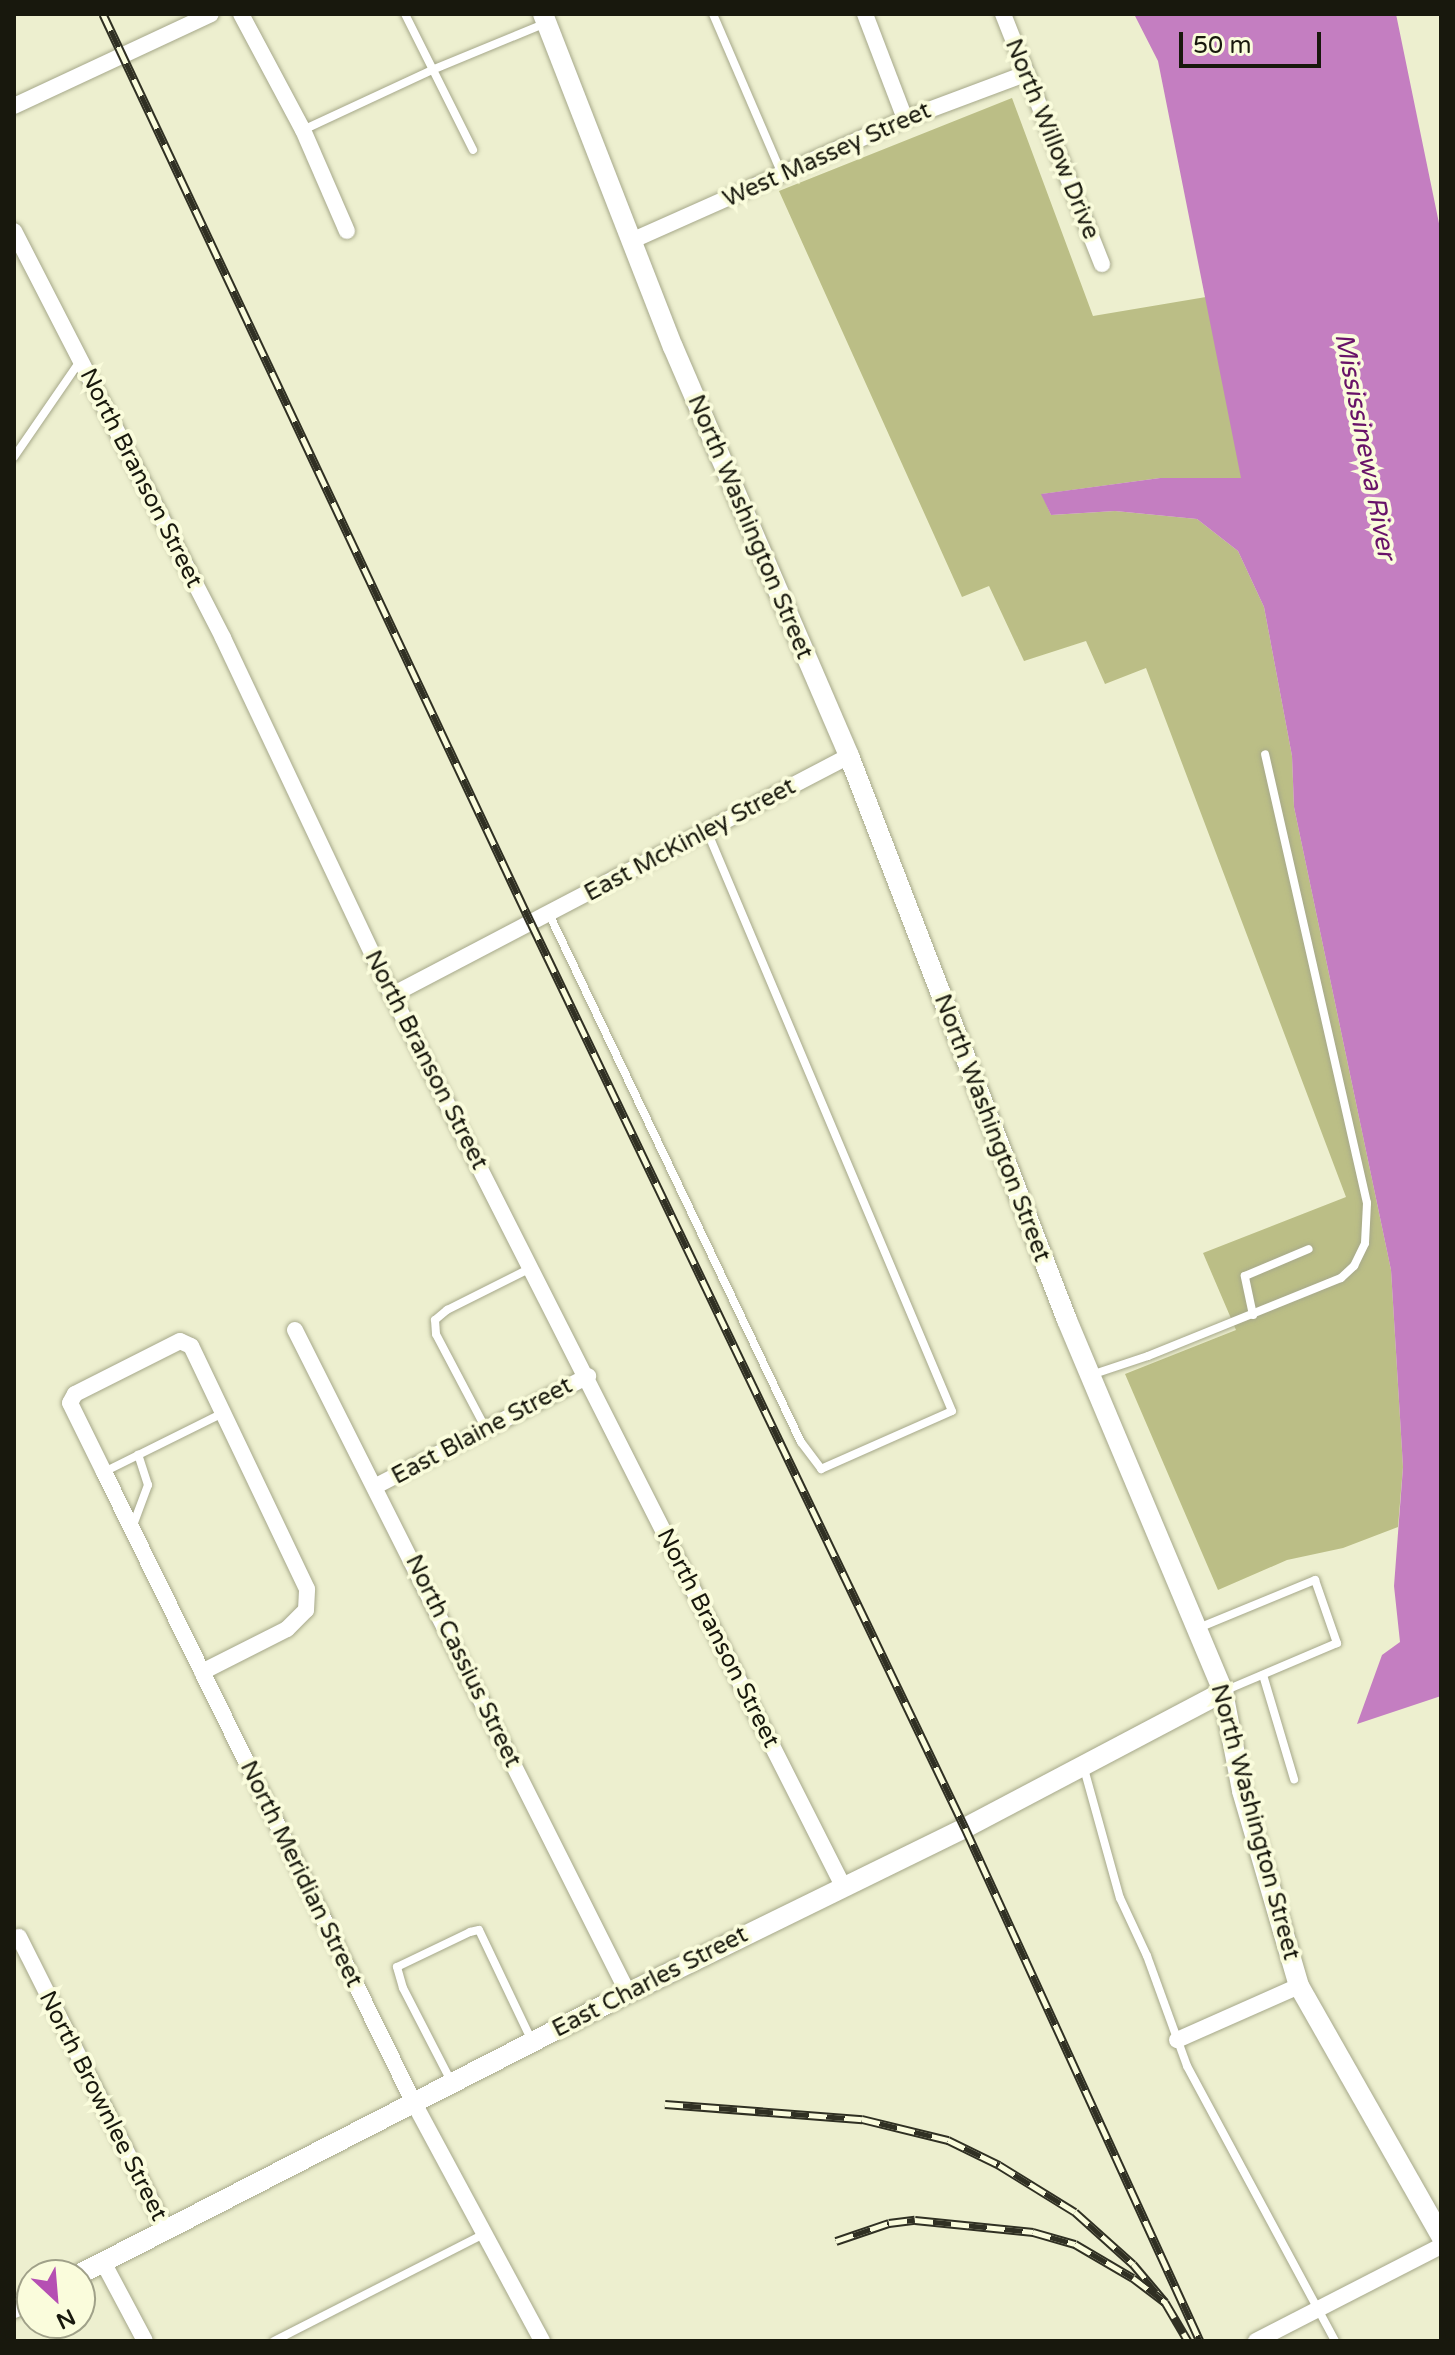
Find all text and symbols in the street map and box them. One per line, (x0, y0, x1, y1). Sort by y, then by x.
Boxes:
scale bar (1183, 16, 1325, 66)
text: 50 m (1193, 31, 1251, 60)
street label: North Willow Drive (999, 35, 1105, 243)
street label: West Massey Street (719, 96, 935, 214)
water label: Mississinewa River (1328, 330, 1402, 562)
street label: North Branson Street (73, 364, 209, 592)
street label: North Washington Street (681, 390, 819, 664)
street label: East McKinley Street (580, 772, 800, 908)
street label: North Branson Street (358, 946, 494, 1174)
street label: North Washington Street (928, 990, 1056, 1266)
street label: East Blaine Street (387, 1371, 577, 1491)
street label: North Branson Street (650, 1524, 786, 1752)
street label: North Cassius Street (399, 1550, 527, 1772)
street label: North Washington Street (1204, 1681, 1306, 1963)
street label: North Meridian Street (234, 1756, 368, 1992)
street label: East Charles Street (548, 1920, 752, 2044)
street label: North Brownlee Street (32, 1986, 174, 2226)
north arrow (16, 2259, 96, 2339)
text: N (52, 2303, 79, 2334)

